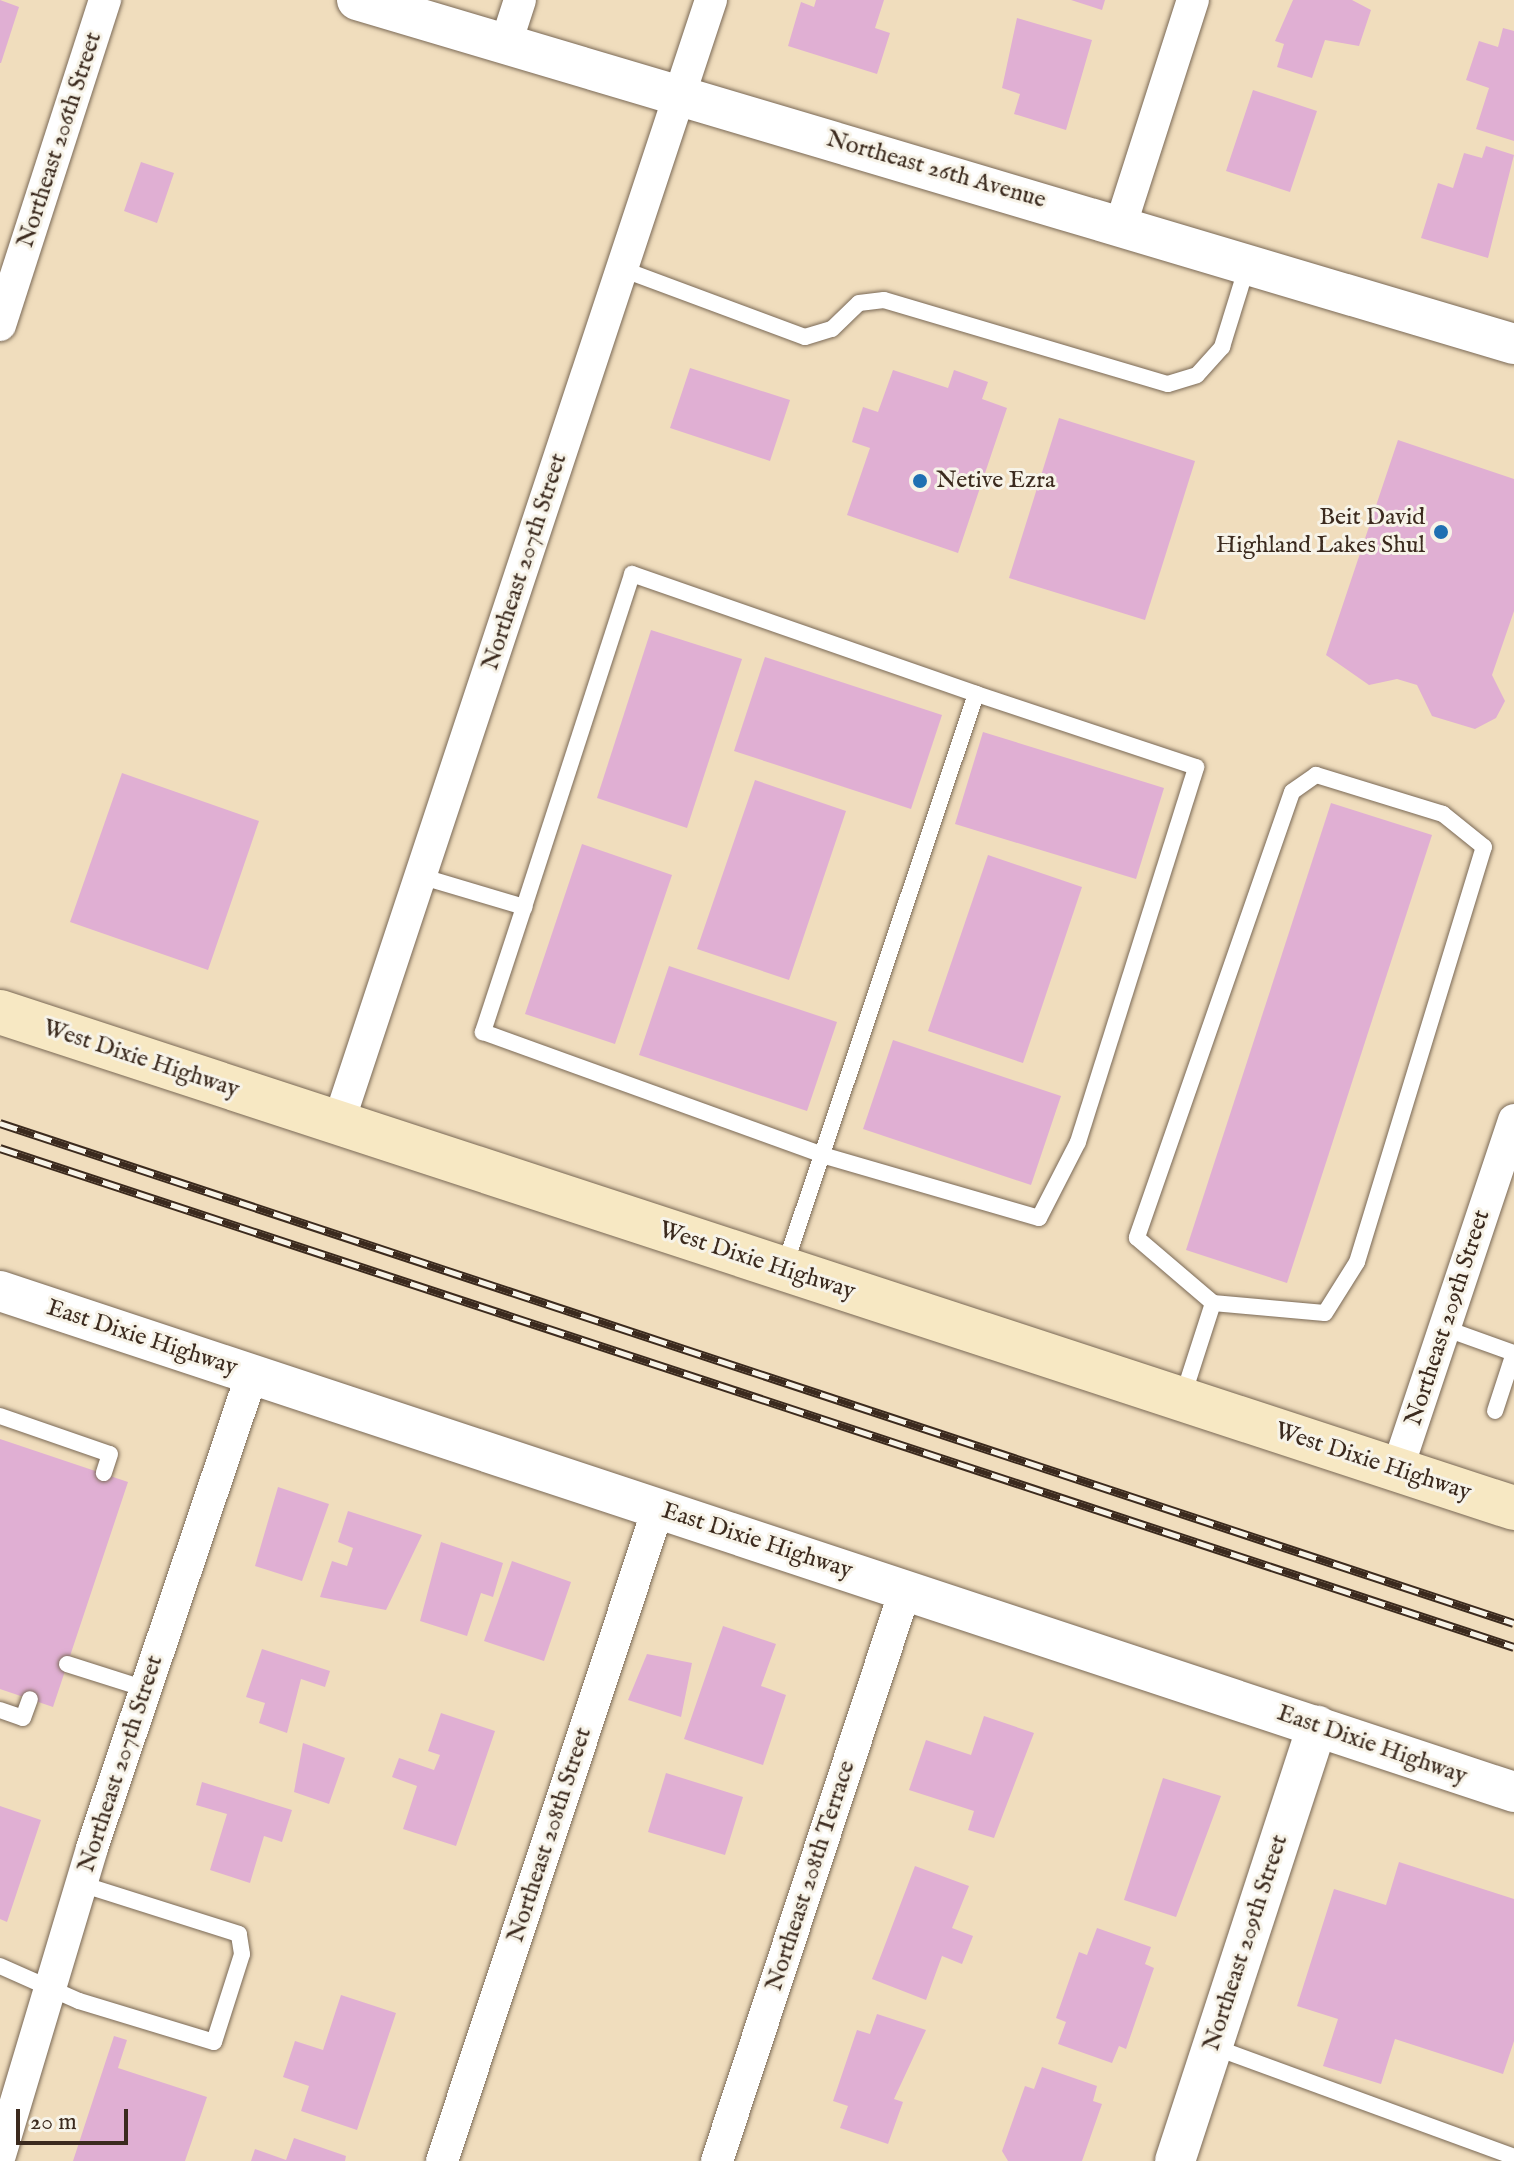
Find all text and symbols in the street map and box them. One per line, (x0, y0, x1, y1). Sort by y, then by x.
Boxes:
street label: Northeast 206th Street (12, 29, 108, 251)
street label: Northeast 26th Avenue (823, 125, 1049, 215)
street label: Northeast 207th Street (476, 450, 574, 674)
place label: Netive Ezra (936, 467, 1055, 495)
marker: Netive Ezra (911, 472, 929, 490)
place label: Beit David Highland Lakes Shul (1216, 504, 1425, 560)
marker: Beit David Highland Lakes Shul (1432, 523, 1450, 541)
street label: West Dixie Highway (39, 1014, 243, 1104)
street label: Northeast 209th Street (1399, 1206, 1497, 1430)
street label: West Dixie Highway (655, 1216, 859, 1306)
street label: East Dixie Highway (43, 1294, 241, 1382)
street label: West Dixie Highway (1271, 1417, 1475, 1507)
street label: East Dixie Highway (658, 1497, 856, 1585)
street label: Northeast 207th Street (72, 1652, 170, 1876)
street label: East Dixie Highway (1273, 1699, 1471, 1791)
street label: Northeast 208th Street (502, 1724, 598, 1946)
street label: Northeast 208th Terrace (760, 1757, 862, 1995)
street label: Northeast 209th Street (1197, 1831, 1295, 2055)
scale bar (20, 2093, 132, 2143)
text: 20 m (30, 2107, 77, 2138)

